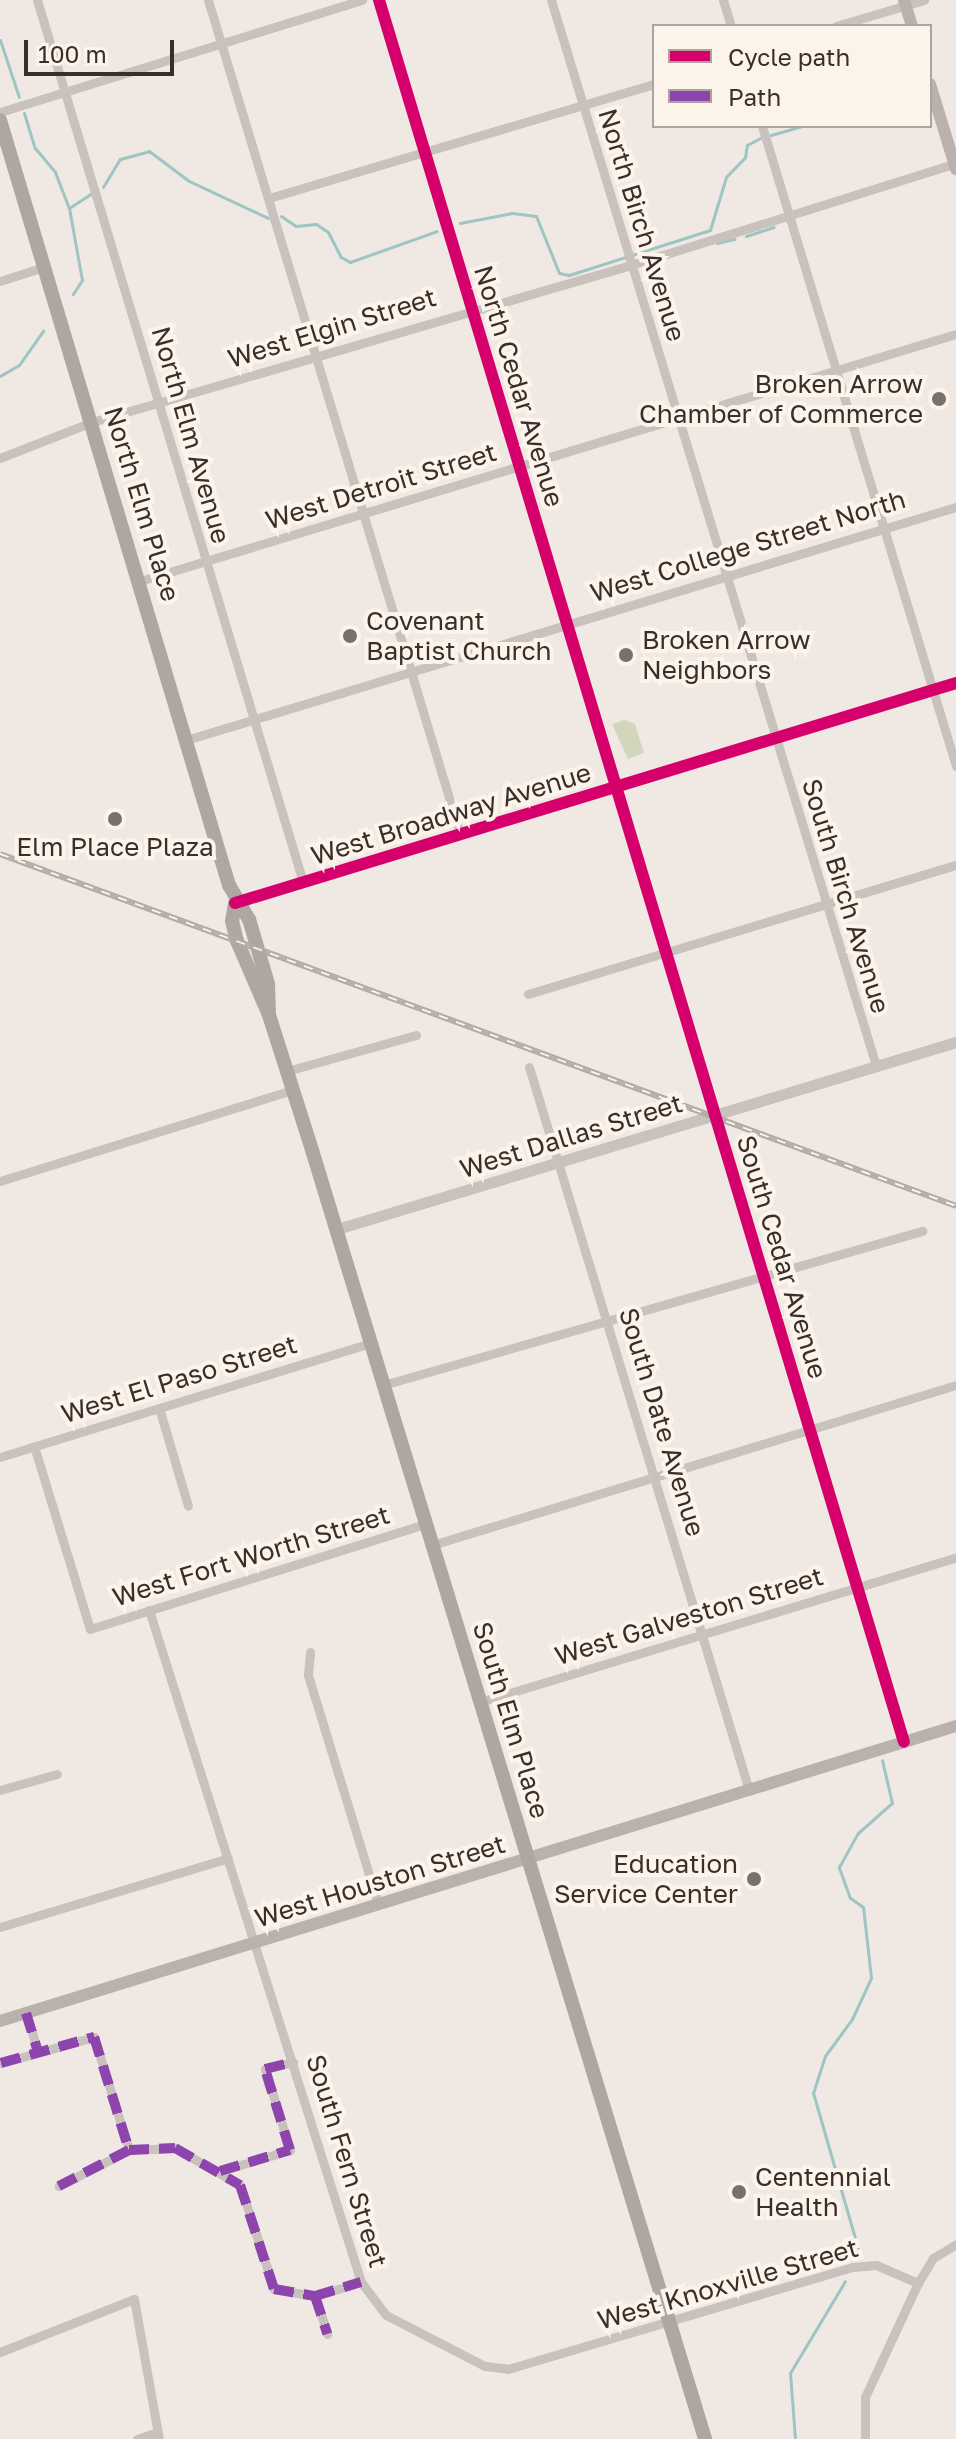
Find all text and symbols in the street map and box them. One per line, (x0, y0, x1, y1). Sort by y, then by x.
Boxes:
scale bar (28, 24, 178, 74)
legend (652, 24, 932, 128)
text: 100 m (38, 39, 107, 68)
text: Cycle path (728, 42, 850, 71)
text: Path (728, 82, 781, 111)
street label: North Birch Avenue (592, 105, 692, 345)
street label: North Cedar Avenue (467, 262, 571, 510)
street label: West Elgin Street (224, 282, 440, 374)
street label: North Elm Avenue (145, 323, 237, 547)
place label: Broken Arrow Chamber of Commerce (639, 368, 923, 430)
marker: Broken Arrow Chamber of Commerce (930, 390, 948, 408)
street label: North Elm Place (98, 403, 186, 605)
street label: West Detroit Street (262, 436, 500, 536)
street label: West College Street North (587, 483, 909, 609)
place label: Covenant Baptist Church (366, 605, 552, 666)
place label: Broken Arrow Neighbors (642, 624, 810, 686)
marker: Covenant Baptist Church (341, 627, 359, 645)
marker: Broken Arrow Neighbors (617, 646, 635, 664)
street label: West Broadway Avenue (307, 757, 595, 871)
street label: South Birch Avenue (795, 775, 897, 1017)
marker: Elm Place Plaza (106, 810, 124, 828)
place label: Elm Place Plaza (16, 831, 214, 863)
street label: West Dallas Street (456, 1087, 686, 1185)
street label: South Cedar Avenue (730, 1132, 834, 1382)
street label: South Date Avenue (612, 1304, 712, 1540)
street label: West El Paso Street (57, 1328, 301, 1430)
street label: West Fort Worth Street (109, 1499, 393, 1613)
street label: West Galveston Street (551, 1560, 827, 1672)
street label: South Elm Place (466, 1618, 556, 1822)
street label: West Houston Street (251, 1828, 509, 1934)
place label: Education Service Center (554, 1848, 738, 1910)
marker: Education Service Center (745, 1870, 763, 1888)
street label: South Fern Street (300, 2051, 394, 2271)
place label: Centennial Health (755, 2161, 891, 2222)
marker: Centennial Health (730, 2183, 748, 2201)
street label: West Knoxville Street (594, 2232, 862, 2336)

